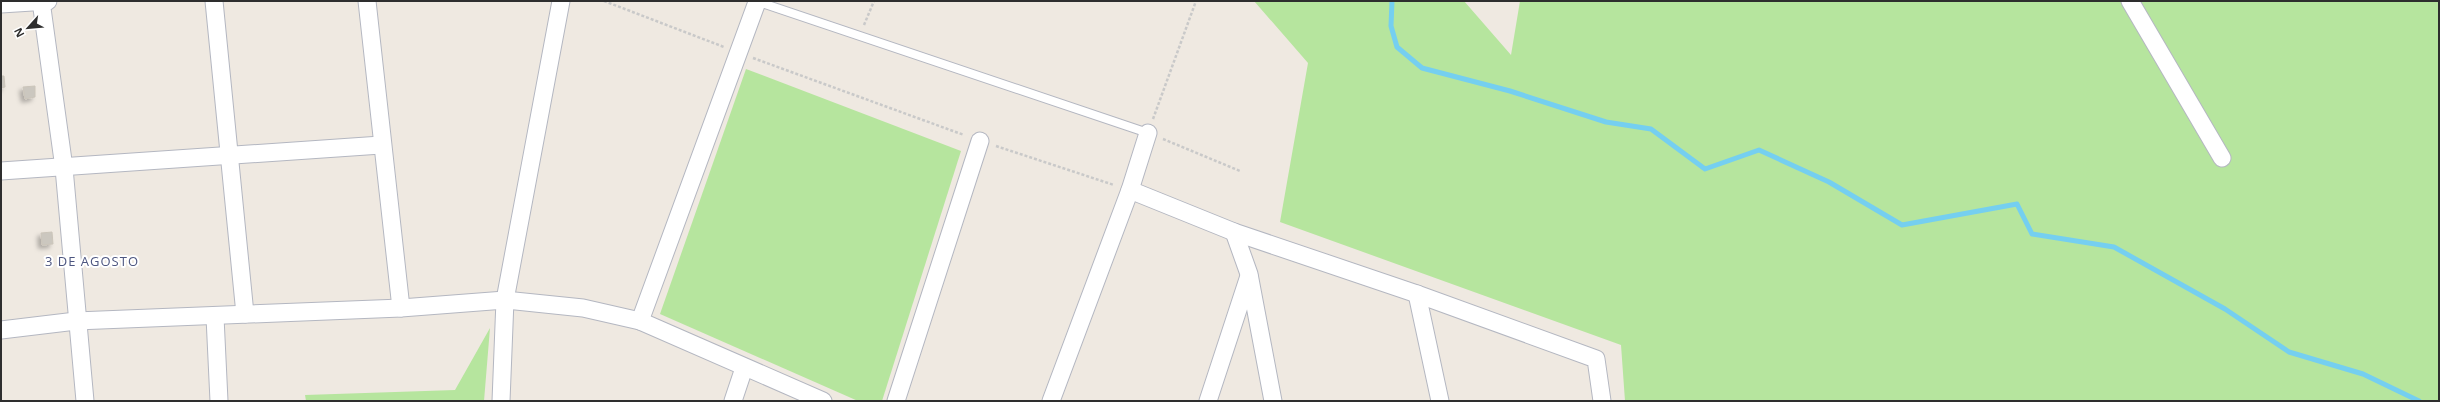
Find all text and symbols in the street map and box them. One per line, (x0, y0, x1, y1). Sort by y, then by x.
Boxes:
north arrow (8, 8, 48, 48)
text: N (10, 25, 27, 40)
district label: 3 DE AGOSTO (45, 252, 139, 270)

